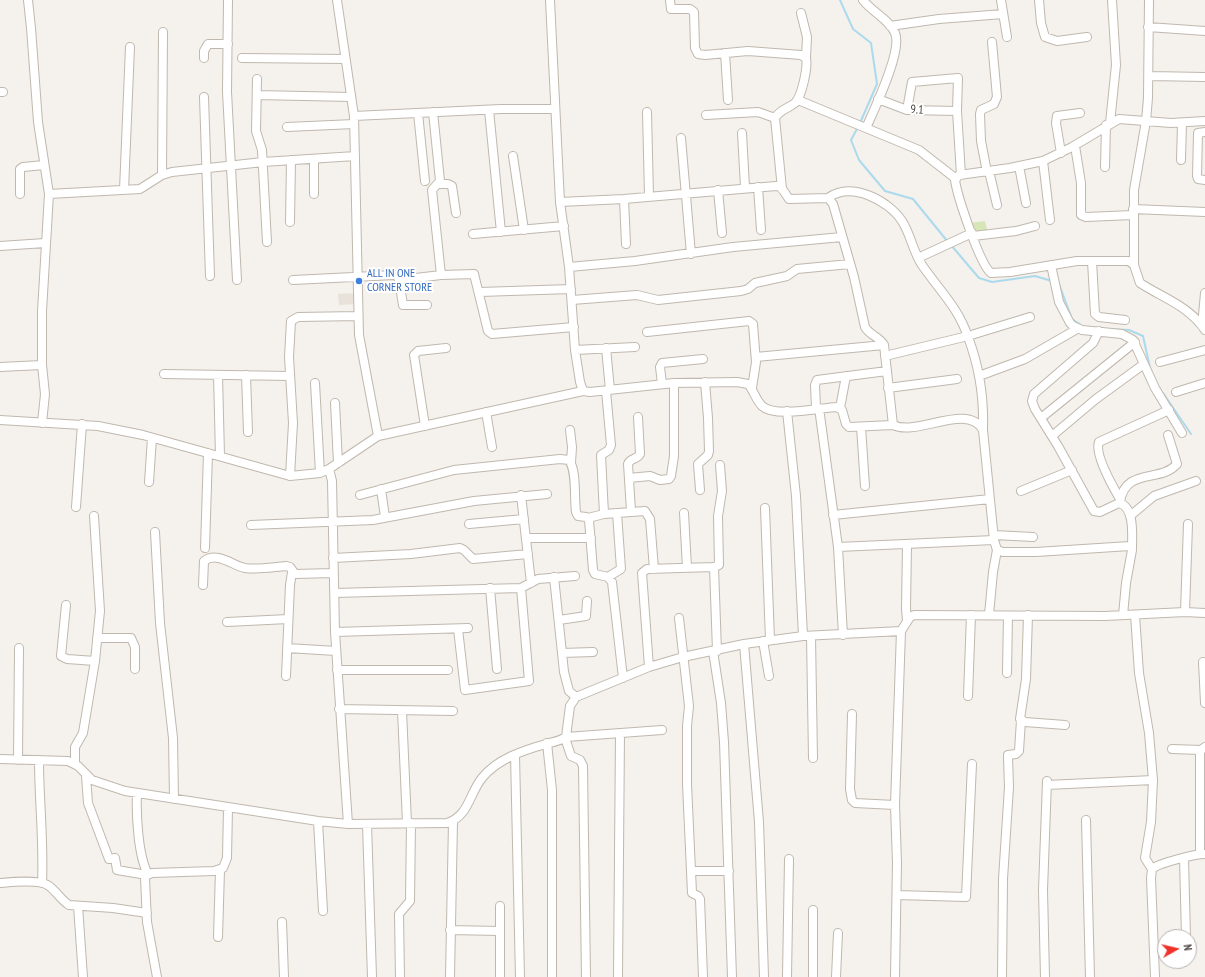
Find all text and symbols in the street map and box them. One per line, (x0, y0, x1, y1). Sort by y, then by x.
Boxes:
street label: 9.1 (910, 102, 924, 118)
place label: ALL IN ONE CORNER STORE (367, 267, 432, 295)
marker: ALL IN ONE CORNER STORE (354, 276, 364, 286)
north arrow (1157, 929, 1197, 969)
text: N (1181, 944, 1195, 951)

